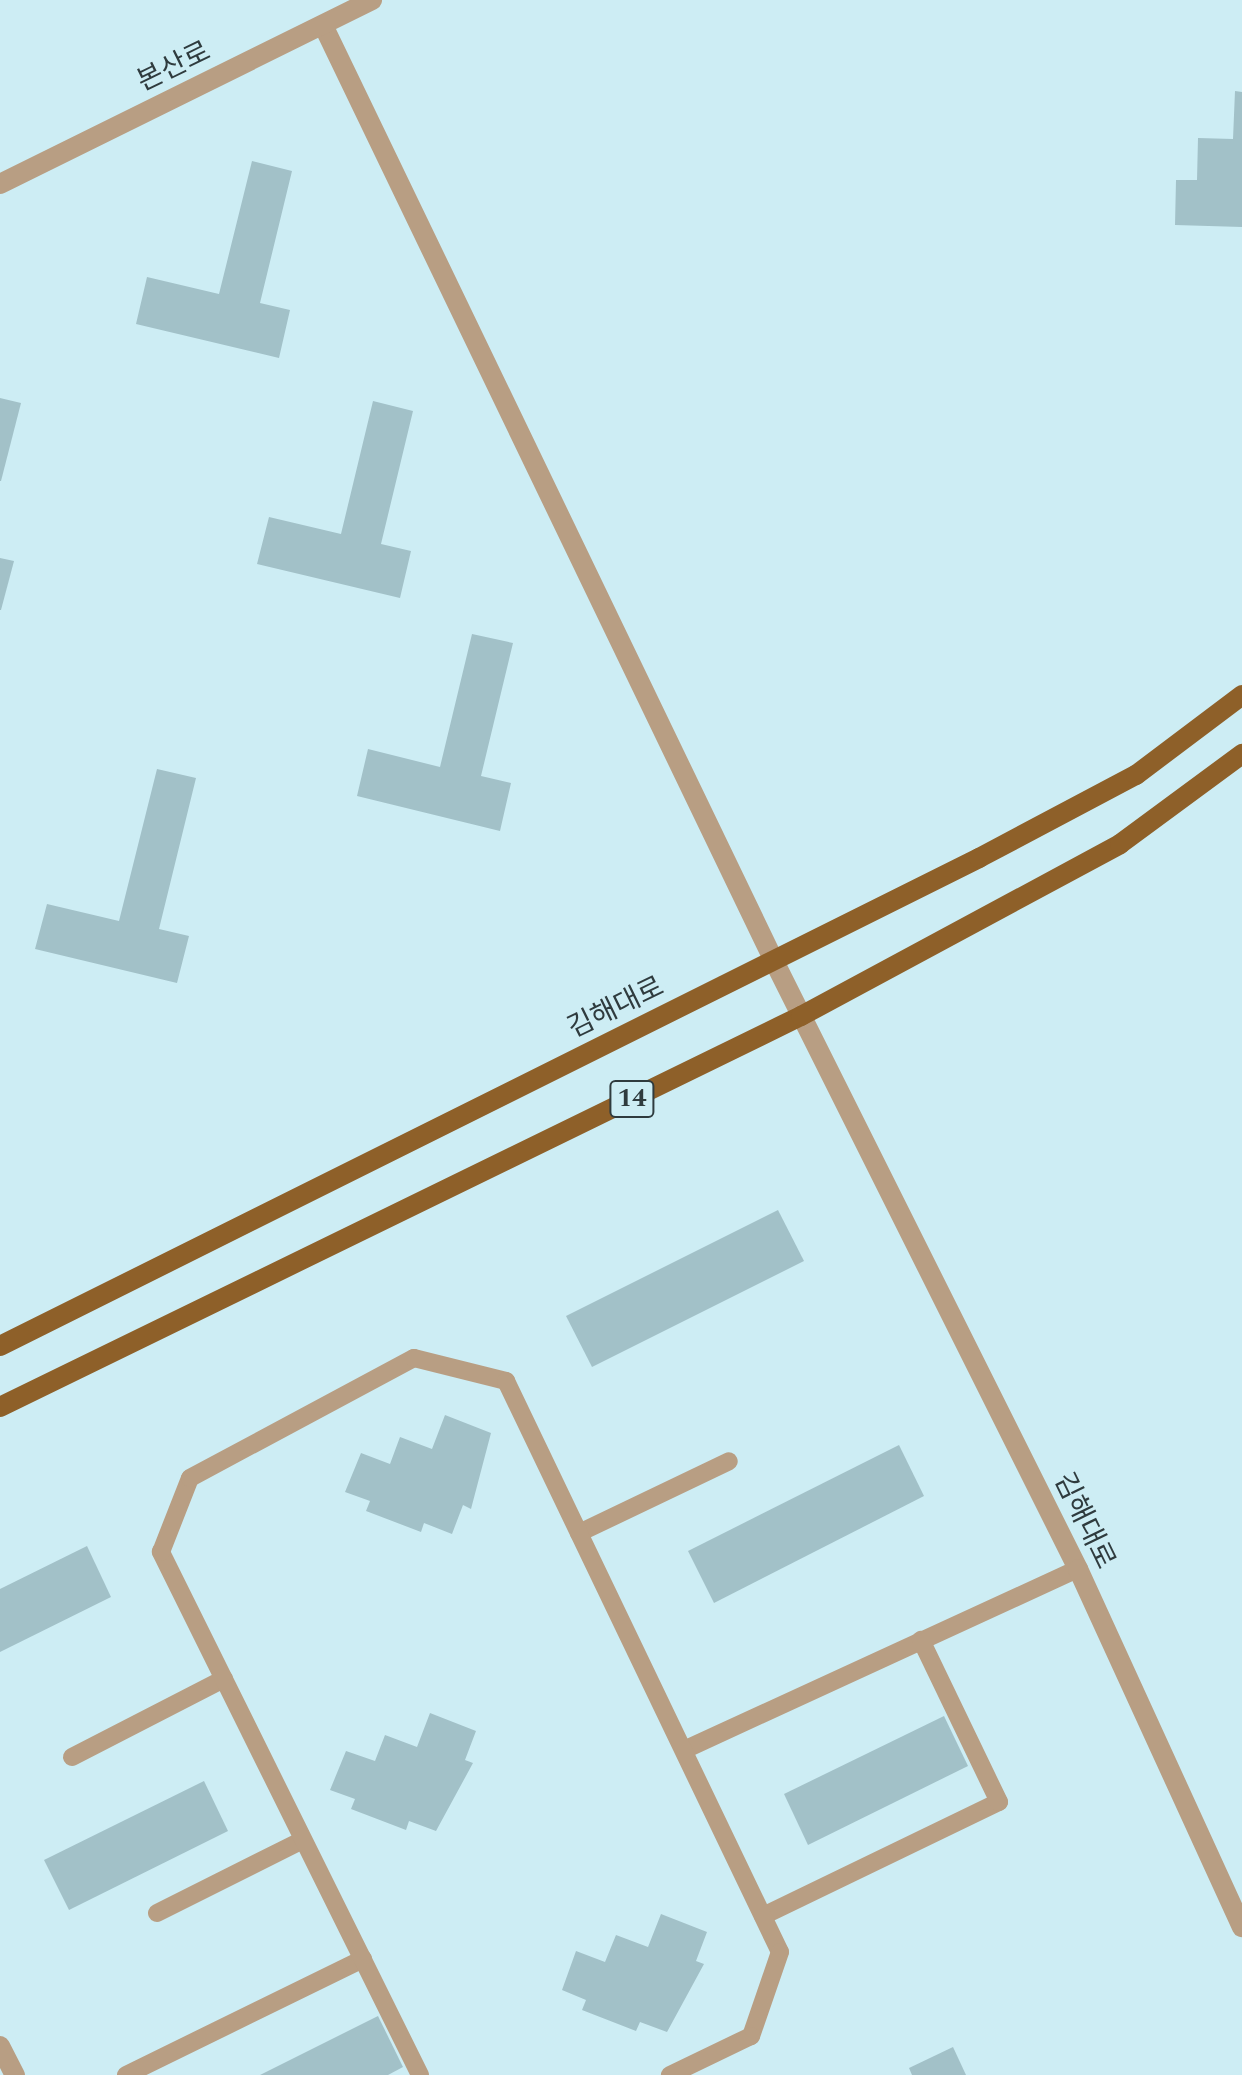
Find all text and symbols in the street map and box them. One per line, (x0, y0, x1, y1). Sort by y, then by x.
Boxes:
street label: 본산로 (132, 35, 216, 99)
street label: 김해대로 (562, 970, 670, 1046)
road number: 14 (608, 1077, 656, 1121)
street label: 김해대로 (1046, 1467, 1122, 1575)

